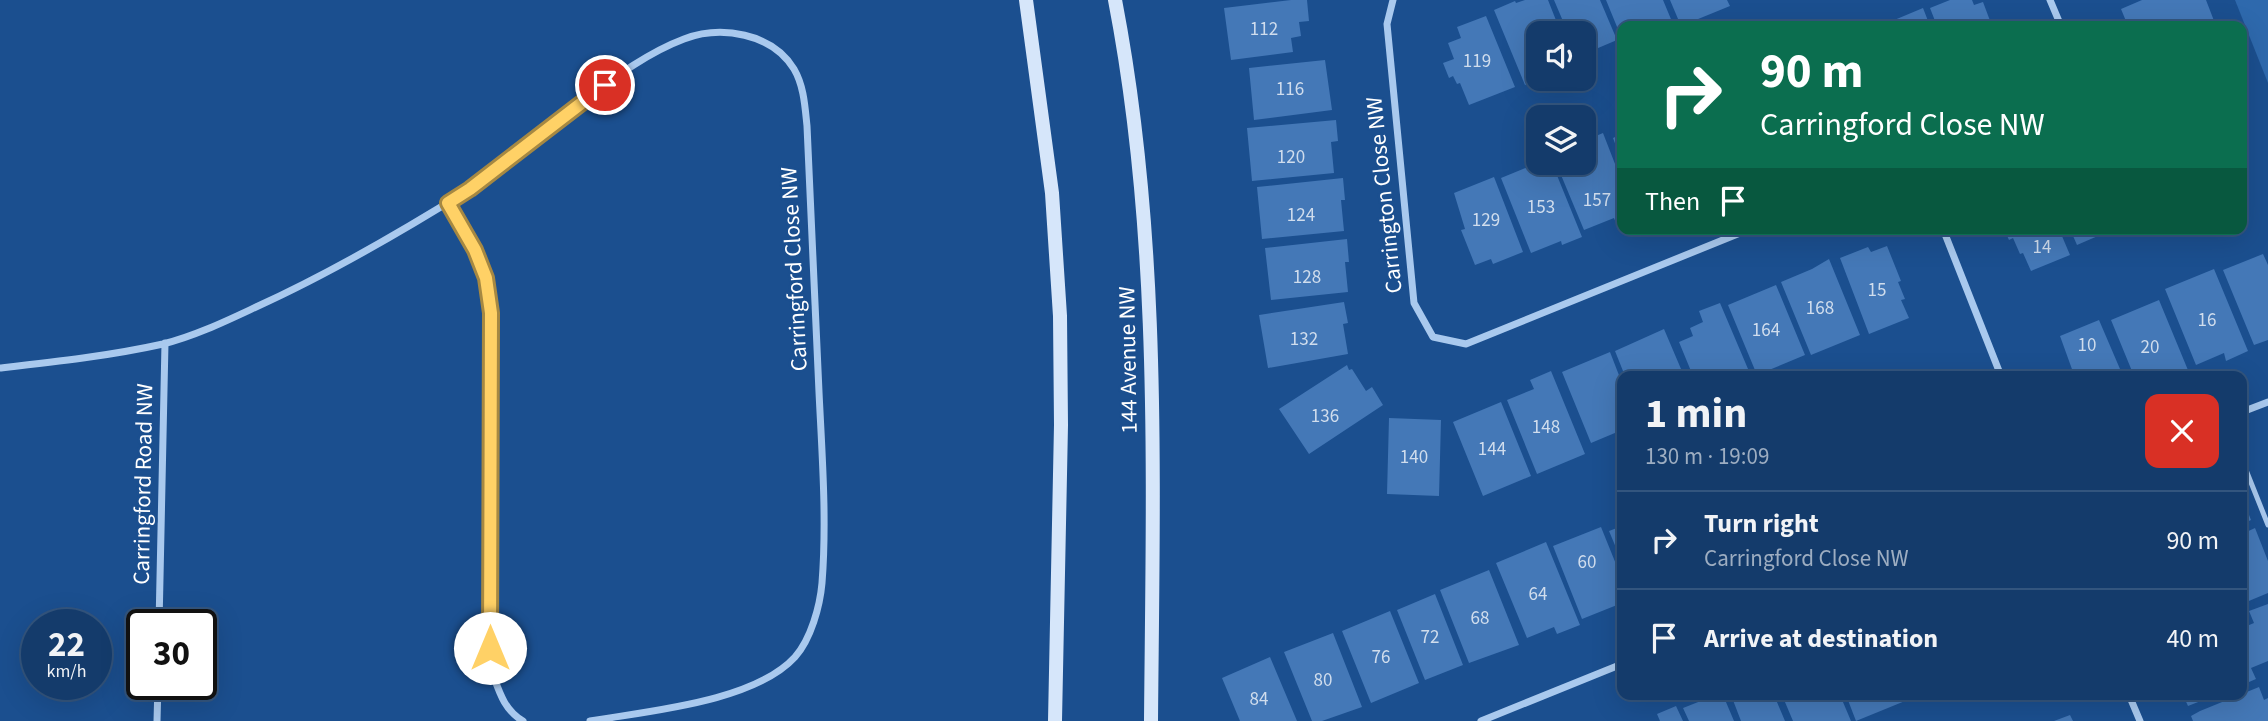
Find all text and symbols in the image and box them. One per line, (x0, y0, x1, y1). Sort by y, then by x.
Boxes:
house number: 112 (1250, 16, 1278, 43)
map controls (1526, 21, 1596, 175)
button: sound (1526, 21, 1596, 91)
text: 90 m (1760, 37, 1864, 107)
house number: 119 (1463, 48, 1491, 75)
icon: right (1645, 49, 1736, 140)
pin (575, 55, 635, 115)
icon: arrive (586, 66, 624, 104)
house number: 116 (1276, 76, 1304, 103)
street label: Carrington Close NW (1357, 95, 1411, 295)
text: Carringford Close NW (1760, 102, 2045, 148)
button: layers (1526, 105, 1596, 175)
house number: 120 (1277, 144, 1305, 171)
street label: Carringford Close NW (772, 166, 816, 372)
icon: arrive (1714, 182, 1752, 220)
text: Then (1645, 183, 1700, 220)
house number: 157 (1583, 187, 1611, 214)
house number: 153 (1527, 194, 1555, 221)
house number: 124 (1287, 202, 1315, 229)
house number: 129 (1472, 207, 1500, 234)
house number: 14 (2033, 234, 2051, 261)
house number: 128 (1293, 264, 1321, 291)
house number: 15 (1868, 277, 1886, 304)
street label: 144 Avenue NW (1110, 286, 1146, 434)
house number: 168 (1806, 295, 1834, 322)
house number: 16 (2198, 307, 2216, 334)
house number: 164 (1752, 317, 1780, 344)
house number: 132 (1290, 326, 1318, 353)
house number: 10 (2078, 332, 2096, 359)
house number: 20 (2141, 334, 2159, 361)
street label: Carringford Road NW (125, 383, 161, 585)
text: 1 min (1645, 384, 1747, 444)
button: close (2145, 394, 2219, 468)
house number: 136 (1311, 403, 1339, 430)
house number: 148 (1532, 414, 1560, 441)
house number: 144 (1478, 436, 1506, 463)
text: 130 m · 19:09 (1645, 440, 1769, 473)
house number: 140 (1400, 444, 1428, 471)
text: Turn right (1704, 505, 1819, 542)
icon: right (1645, 521, 1683, 559)
text: 90 m (2166, 522, 2219, 559)
text: Carringford Close NW (1704, 542, 1909, 575)
house number: 60 (1578, 549, 1596, 576)
house number: 64 (1529, 581, 1547, 608)
house number: 68 (1471, 605, 1489, 632)
speed limit sign: 30 (126, 609, 217, 700)
position arrow (453, 611, 527, 685)
icon: arrive (1645, 619, 1683, 657)
text: 22 (48, 620, 85, 670)
text: Arrive at destination (1704, 620, 1938, 657)
text: 40 m (2166, 620, 2219, 657)
house number: 72 (1421, 624, 1439, 651)
house number: 76 (1372, 644, 1390, 671)
text: km/h (47, 659, 86, 684)
house number: 80 (1314, 667, 1332, 694)
house number: 84 (1250, 686, 1268, 713)

